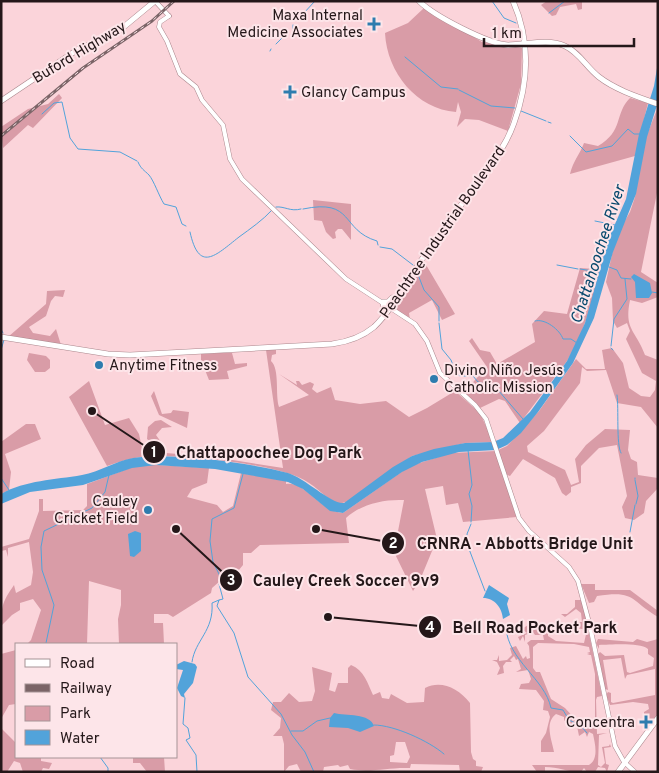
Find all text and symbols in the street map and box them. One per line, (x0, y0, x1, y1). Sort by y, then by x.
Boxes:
place label: Maxa Internal Medicine Associates (227, 7, 363, 43)
scale bar (484, 15, 634, 47)
marker: Maxa Internal Medicine Associates (367, 17, 381, 31)
street label: Buford Highway (29, 18, 130, 89)
text: 1 km (492, 25, 522, 44)
place label: Glancy Campus (301, 84, 406, 103)
marker: Glancy Campus (283, 85, 297, 99)
street label: Peachtree Industrial Boulevard (376, 143, 510, 323)
water label: Chattahoochee River (567, 181, 631, 326)
place label: Anytime Fitness (109, 357, 217, 376)
marker: Anytime Fitness (93, 359, 105, 371)
place label: Divino Niño Jesús Catholic Mission (444, 362, 563, 398)
marker: Divino Niño Jesús Catholic Mission (428, 373, 440, 385)
callout: Chattapoochee Dog Park (141, 437, 372, 468)
text: 1 (151, 444, 157, 463)
text: Chattapoochee Dog Park (176, 444, 362, 464)
place label: Cauley Cricket Field (54, 493, 138, 529)
marker: Cauley Cricket Field (142, 504, 154, 516)
callout: CRNRA - Abbotts Bridge Unit (381, 528, 644, 559)
text: 2 (388, 535, 398, 554)
text: CRNRA - Abbotts Bridge Unit (417, 535, 633, 555)
callout: Cauley Creek Soccer 9v9 (218, 564, 450, 595)
text: 3 (227, 572, 236, 591)
text: Cauley Creek Soccer 9v9 (253, 572, 439, 592)
callout: Bell Road Pocket Park (418, 612, 628, 643)
text: 4 (425, 619, 435, 638)
text: Bell Road Pocket Park (452, 619, 618, 639)
legend (15, 643, 178, 758)
text: Road (60, 655, 95, 674)
text: Railway (60, 680, 112, 699)
text: Park (60, 705, 91, 724)
place label: Concentra (566, 714, 635, 733)
marker: Concentra (639, 715, 653, 729)
text: Water (60, 730, 100, 749)

